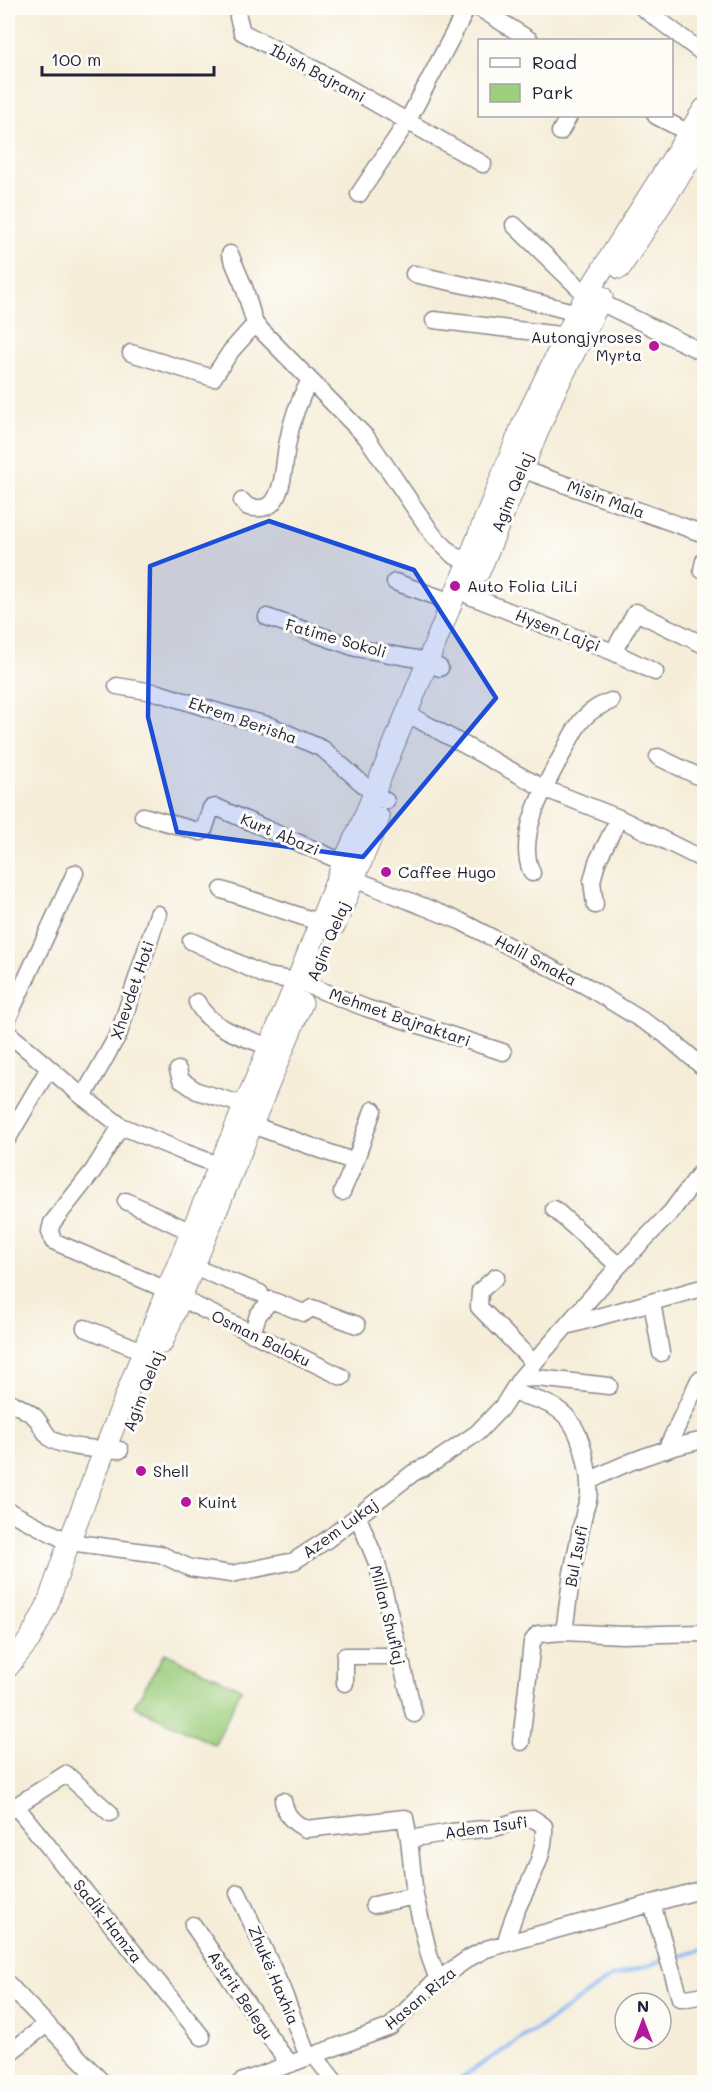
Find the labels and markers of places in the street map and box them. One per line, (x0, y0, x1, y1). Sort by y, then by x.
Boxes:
place label: Autongjyroses Myrta (531, 326, 642, 365)
marker: Autongjyroses Myrta (647, 339, 661, 353)
place label: Auto Folia LiLi (467, 575, 578, 596)
marker: Auto Folia LiLi (448, 579, 462, 593)
place label: Caffee Hugo (398, 861, 496, 882)
marker: Caffee Hugo (379, 865, 393, 879)
place label: Shell (153, 1460, 189, 1481)
marker: Shell (134, 1464, 148, 1478)
place label: Kuint (198, 1491, 237, 1512)
marker: Kuint (179, 1495, 193, 1509)

